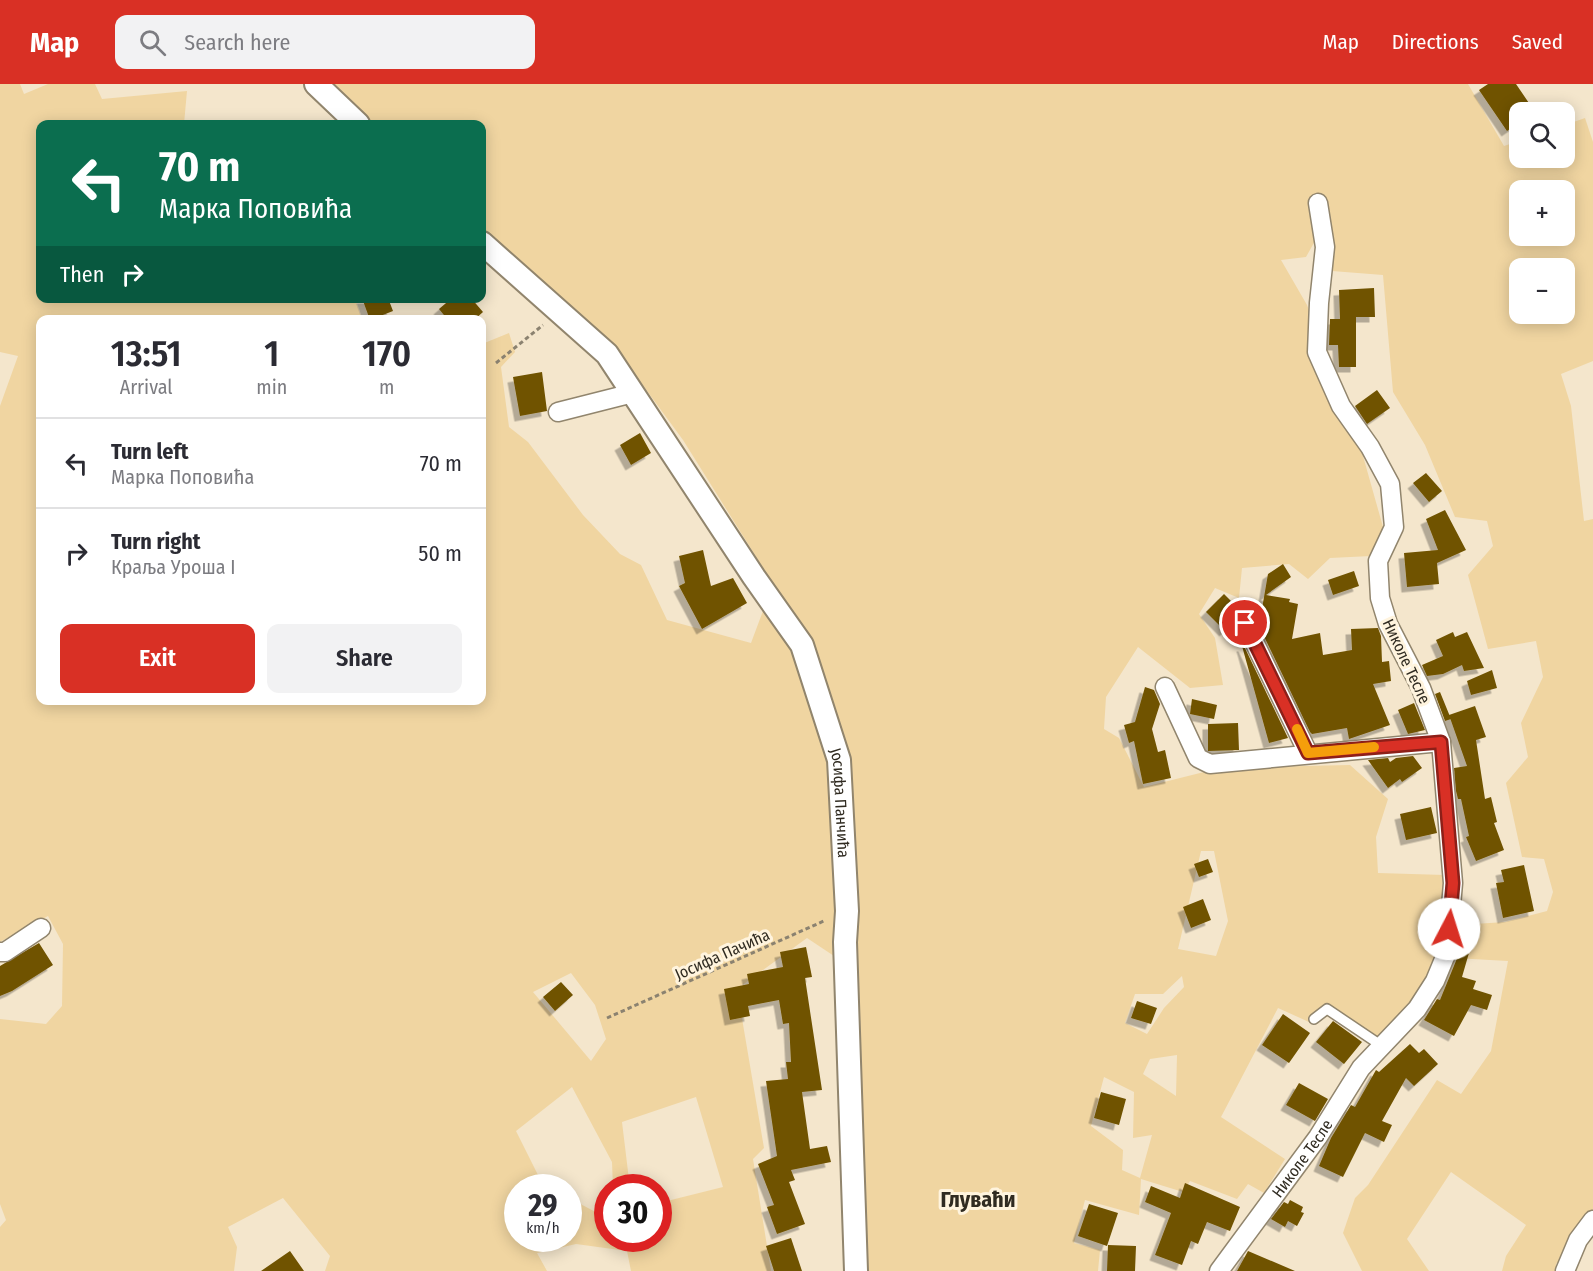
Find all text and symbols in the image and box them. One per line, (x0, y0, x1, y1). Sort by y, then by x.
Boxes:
search box (115, 15, 535, 69)
text: Map (30, 26, 79, 59)
icon: search (136, 26, 169, 59)
text: Search here (184, 29, 290, 56)
text: Map (1322, 29, 1359, 55)
text: Directions (1392, 29, 1479, 55)
text: Saved (1512, 29, 1563, 55)
map controls (1509, 102, 1575, 324)
button: search (1509, 102, 1575, 168)
text: 70 m (159, 142, 240, 192)
icon: left (60, 144, 138, 222)
button: + (1509, 180, 1575, 246)
text: Марка Поповића (159, 193, 352, 225)
icon: right (116, 258, 149, 291)
button: − (1509, 258, 1575, 324)
text: Then (60, 261, 104, 288)
text: 13:51 (111, 332, 182, 376)
text: 1 (264, 332, 279, 376)
text: 170 (362, 332, 411, 376)
text: Arrival (120, 375, 173, 399)
text: min (256, 375, 287, 399)
text: m (379, 375, 394, 399)
text: Turn left (111, 438, 189, 465)
icon: left (60, 447, 93, 480)
text: 70 m (420, 450, 462, 477)
text: Марка Поповића (111, 465, 254, 489)
text: Turn right (111, 528, 200, 555)
icon: right (60, 537, 93, 570)
text: 50 m (418, 540, 462, 567)
text: Краља Уроша I (111, 555, 236, 579)
pin (1219, 597, 1270, 648)
icon: arrive (1228, 606, 1261, 639)
street label: Николе Тесле (1379, 616, 1434, 707)
button: Exit (60, 624, 255, 693)
button: Share (267, 624, 462, 693)
street label: Јосифа Панчића (826, 745, 853, 858)
position arrow (1417, 897, 1481, 961)
street label: Јосифа Пачића (672, 925, 773, 984)
street label: Николе Тесле (1268, 1116, 1337, 1201)
speed limit sign: 30 (594, 1174, 672, 1252)
district label: Глуваћи (940, 1186, 1016, 1213)
text: 29 (528, 1188, 558, 1224)
text: km/h (526, 1219, 560, 1237)

